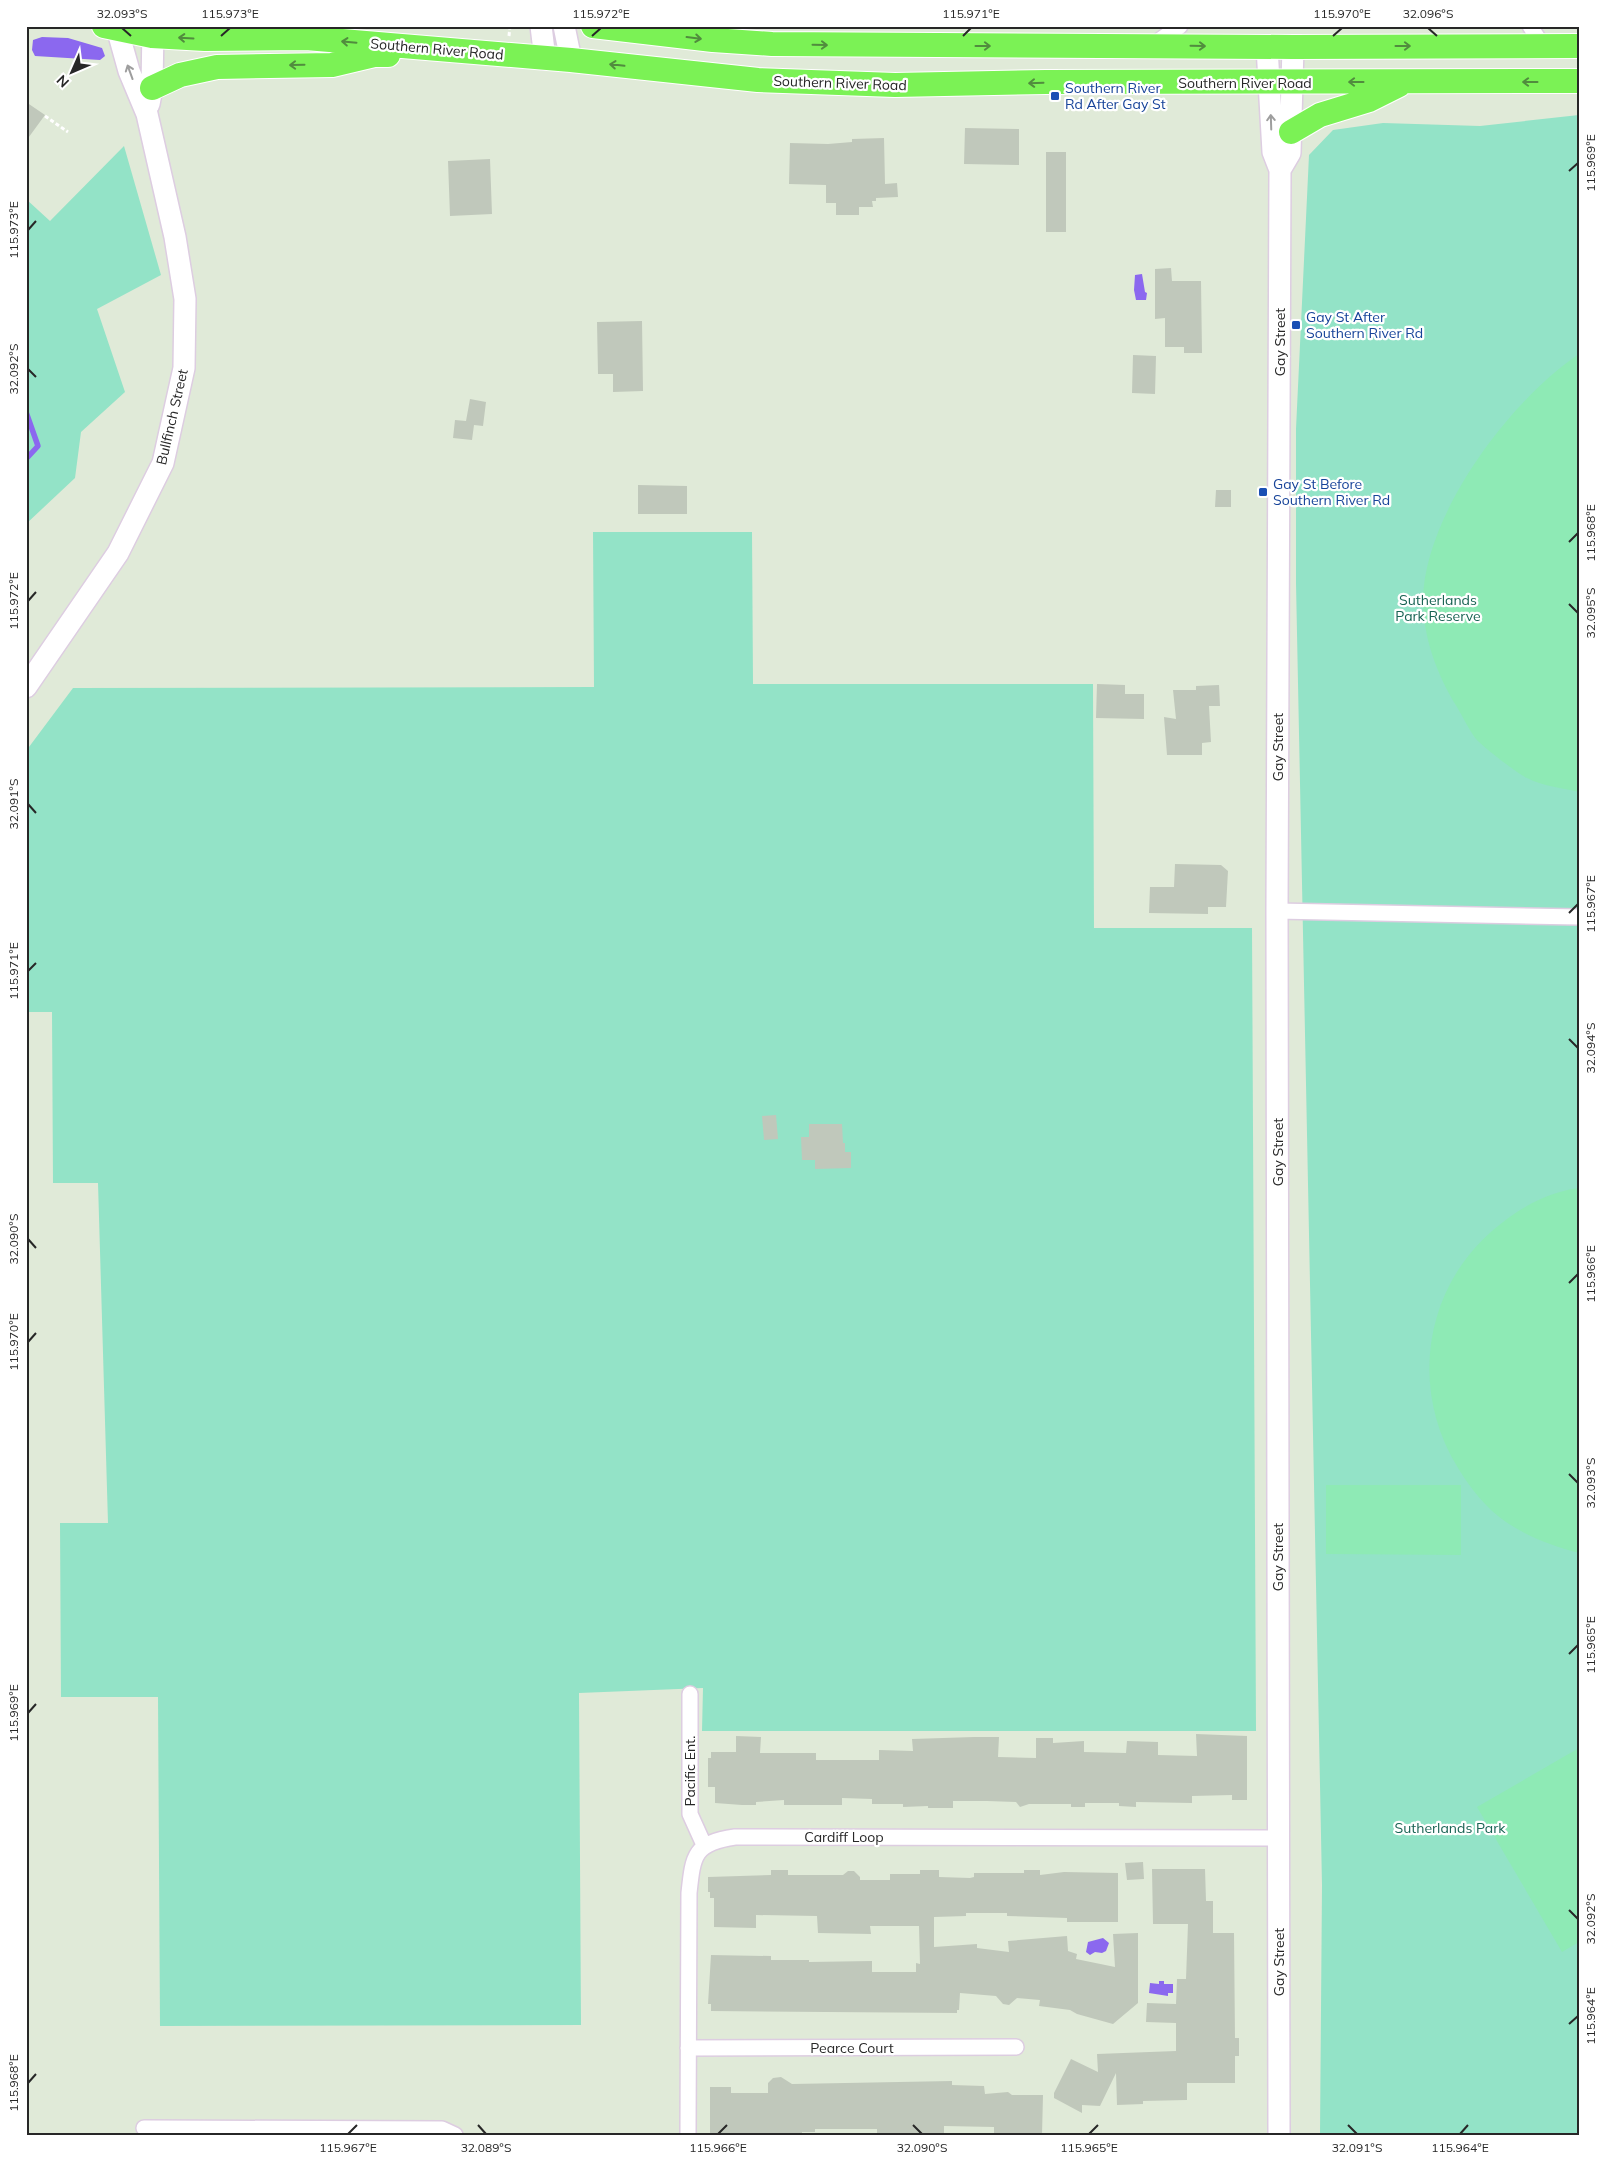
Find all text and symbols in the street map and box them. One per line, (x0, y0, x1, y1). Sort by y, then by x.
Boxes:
text: 32.093°S (97, 6, 147, 21)
text: 115.973°E (201, 6, 259, 21)
text: 115.972°E (572, 6, 630, 21)
text: 115.971°E (942, 6, 1000, 21)
text: 115.970°E (1313, 6, 1371, 21)
text: 32.096°S (1403, 6, 1453, 21)
one-way arrow (179, 33, 195, 42)
one-way arrow (686, 33, 702, 43)
street label: Southern River Road (370, 34, 504, 64)
one-way arrow (341, 37, 357, 47)
one-way arrow (812, 40, 828, 49)
one-way arrow (974, 41, 991, 51)
one-way arrow (1190, 41, 1206, 51)
one-way arrow (1394, 41, 1411, 51)
north arrow (48, 48, 98, 98)
one-way arrow (609, 60, 625, 69)
one-way arrow (289, 61, 305, 70)
one-way arrow (124, 64, 134, 80)
text: N (53, 71, 73, 91)
street label: Southern River Road (773, 72, 907, 94)
street label: Southern River Road (1178, 74, 1312, 92)
one-way arrow (1349, 77, 1365, 87)
one-way arrow (1522, 77, 1538, 87)
one-way arrow (1029, 78, 1045, 87)
place label: Southern River Rd After Gay St (1065, 79, 1166, 113)
marker: Southern River Rd After Gay St (1049, 90, 1061, 102)
one-way arrow (1267, 115, 1276, 131)
text: 115.969°E (1583, 134, 1598, 192)
text: 115.973°E (6, 201, 21, 259)
street label: Gay Street (1271, 308, 1289, 376)
place label: Gay St After Southern River Rd (1306, 308, 1423, 342)
marker: Gay St After Southern River Rd (1290, 319, 1302, 331)
text: 32.092°S (6, 344, 21, 394)
street label: Bullfinch Street (152, 367, 192, 467)
place label: Gay St Before Southern River Rd (1273, 475, 1390, 509)
marker: Gay St Before Southern River Rd (1257, 486, 1269, 498)
text: 115.968°E (1583, 504, 1598, 562)
text: 115.972°E (6, 572, 21, 630)
text: 32.095°S (1583, 588, 1598, 638)
park label: Sutherlands Park Reserve (1395, 591, 1481, 625)
street label: Gay Street (1269, 713, 1287, 781)
text: 32.091°S (6, 779, 21, 829)
text: 115.967°E (1583, 875, 1598, 933)
text: 115.971°E (6, 942, 21, 1000)
text: 32.094°S (1583, 1023, 1598, 1073)
street label: Gay Street (1269, 1118, 1287, 1186)
text: 32.090°S (6, 1214, 21, 1264)
text: 115.966°E (1583, 1245, 1598, 1303)
text: 115.970°E (6, 1313, 21, 1371)
text: 32.093°S (1583, 1458, 1598, 1508)
street label: Gay Street (1269, 1523, 1287, 1591)
text: 115.965°E (1583, 1616, 1598, 1674)
text: 115.969°E (6, 1684, 21, 1742)
street label: Pacific Ent. (681, 1736, 699, 1806)
park label: Sutherlands Park (1394, 1819, 1506, 1837)
street label: Cardiff Loop (804, 1828, 884, 1846)
text: 32.092°S (1583, 1894, 1598, 1944)
street label: Gay Street (1270, 1928, 1288, 1996)
text: 115.964°E (1583, 1987, 1598, 2045)
street label: Pearce Court (810, 2039, 894, 2057)
text: 115.968°E (6, 2054, 21, 2112)
text: 115.967°E (319, 2140, 377, 2155)
text: 32.089°S (461, 2140, 511, 2155)
text: 115.966°E (689, 2140, 747, 2155)
text: 32.090°S (897, 2140, 947, 2155)
text: 115.965°E (1060, 2140, 1118, 2155)
text: 32.091°S (1332, 2140, 1382, 2155)
text: 115.964°E (1431, 2140, 1489, 2155)

